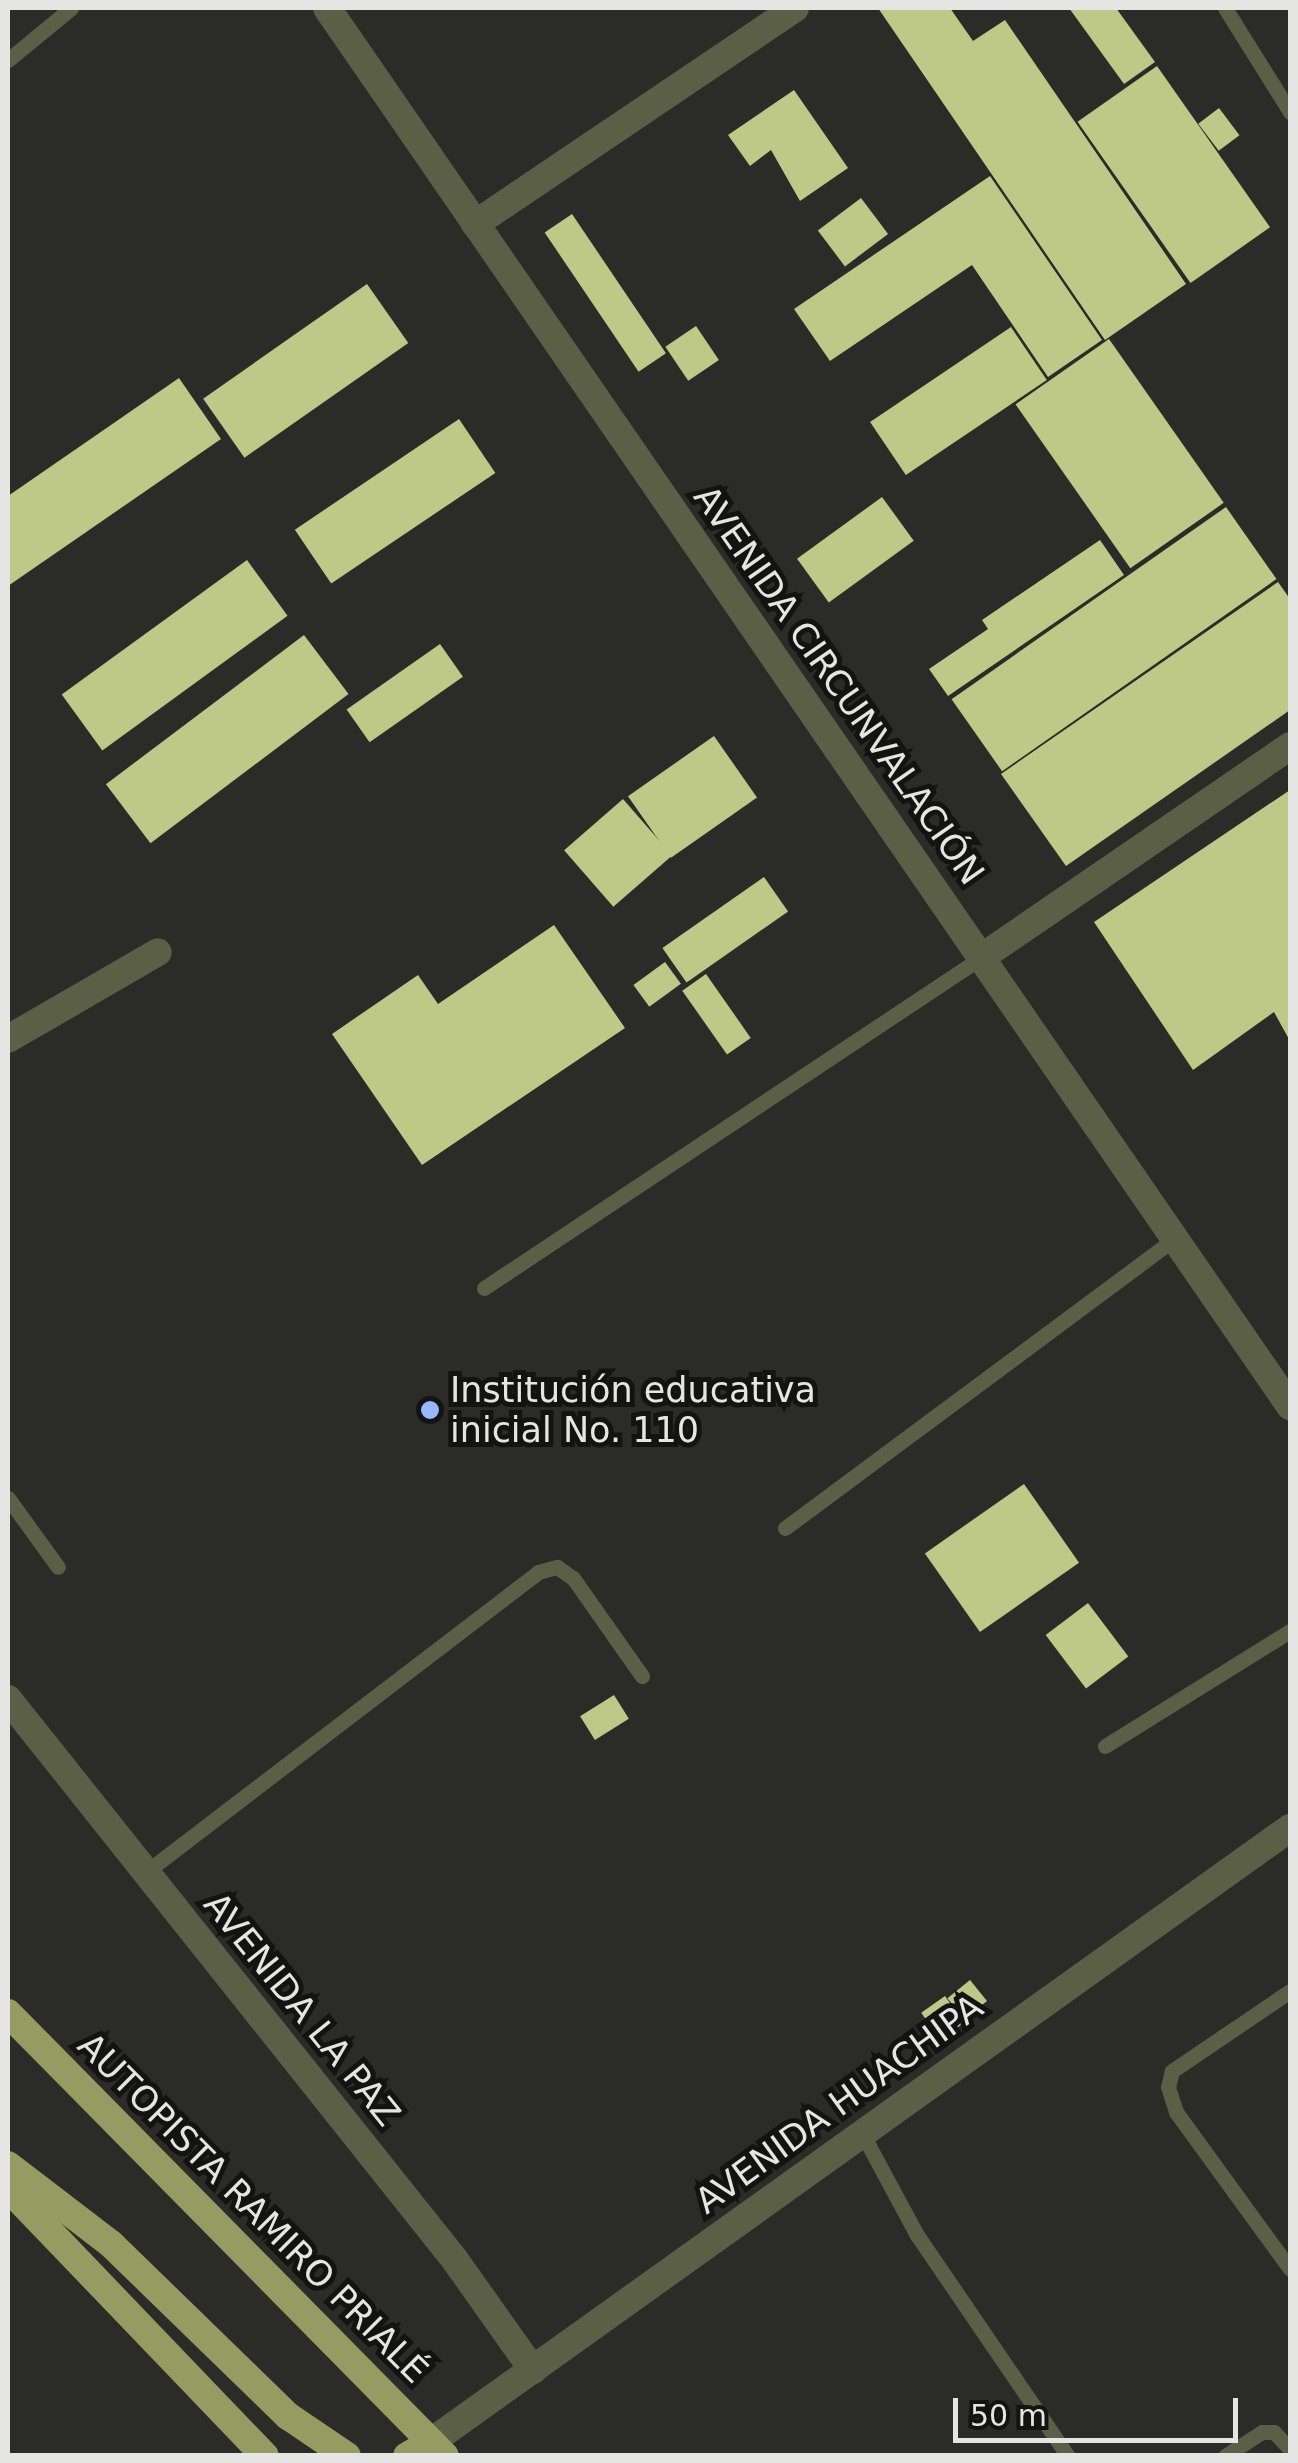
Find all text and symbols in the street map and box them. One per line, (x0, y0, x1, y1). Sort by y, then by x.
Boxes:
street label: AVENIDA CIRCUNVALACIÓN (685, 478, 993, 892)
place label: Institución educativa inicial No. 110 (450, 1369, 816, 1451)
marker: Institución educativa inicial No. 110 (419, 1399, 441, 1421)
street label: AVENIDA LA PAZ (195, 1884, 409, 2134)
street label: AVENIDA HUACHIPA (687, 1986, 991, 2222)
street label: AUTOPISTA RAMIRO PRIALÉ (69, 2024, 437, 2392)
scale bar (958, 2378, 1243, 2440)
text: 50 m (970, 2398, 1047, 2433)

